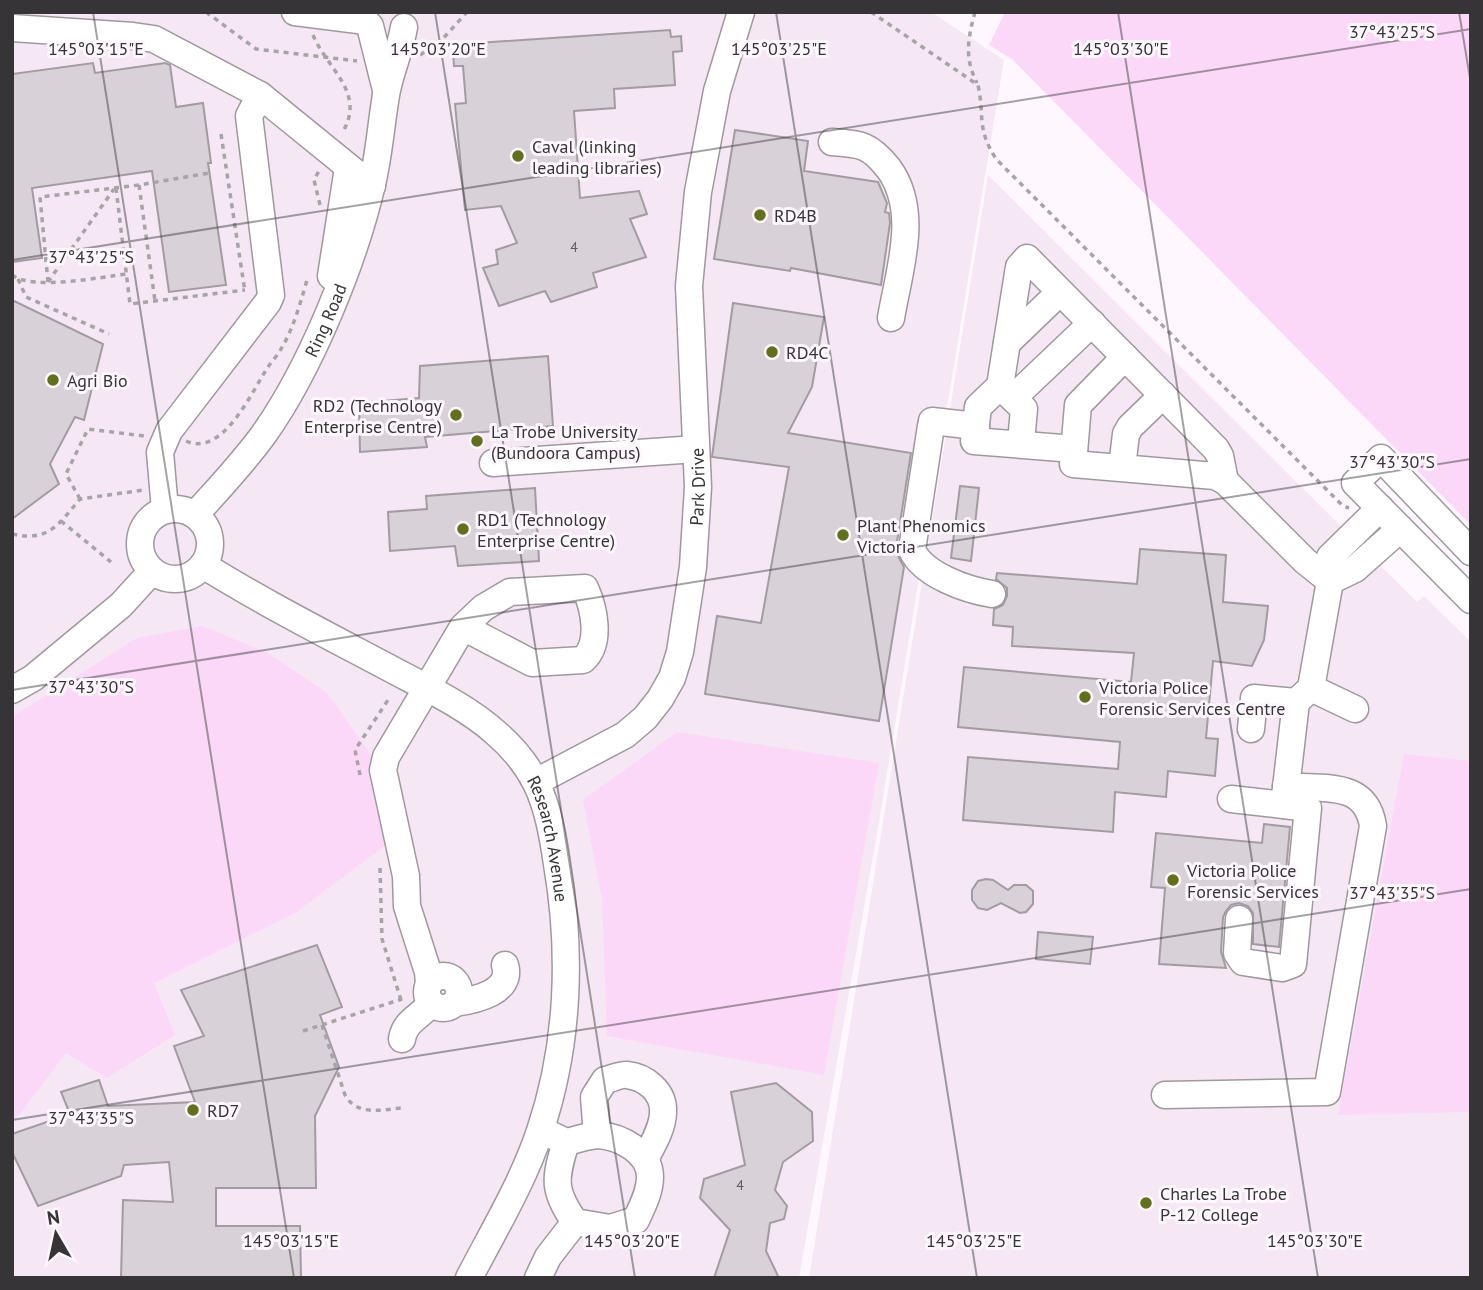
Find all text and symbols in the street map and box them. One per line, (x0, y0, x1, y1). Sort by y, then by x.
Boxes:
text: 37°43'25"S (1349, 20, 1435, 43)
text: 145°03'15"E (48, 37, 144, 60)
text: 145°03'20"E (390, 37, 486, 60)
text: 145°03'25"E (731, 37, 827, 60)
text: 145°03'30"E (1073, 37, 1169, 60)
place label: Caval (linking leading libraries) (532, 135, 662, 179)
marker: Caval (linking leading libraries) (510, 148, 526, 164)
place label: RD4B (774, 204, 817, 227)
marker: RD4B (752, 207, 768, 223)
house number: 4 (570, 238, 578, 256)
text: 37°43'25"S (48, 245, 134, 268)
street label: Ring Road (299, 280, 351, 361)
place label: RD4C (786, 341, 829, 364)
marker: RD4C (764, 344, 780, 360)
place label: Agri Bio (67, 369, 128, 392)
marker: Agri Bio (45, 372, 61, 388)
place label: RD2 (Technology Enterprise Centre) (304, 394, 443, 438)
marker: RD2 (Technology Enterprise Centre) (448, 407, 464, 423)
place label: La Trobe University (Bundoora Campus) (491, 420, 641, 464)
marker: La Trobe University (Bundoora Campus) (469, 433, 485, 449)
street label: Park Drive (684, 447, 710, 526)
text: 37°43'30"S (1349, 450, 1435, 473)
place label: RD1 (Technology Enterprise Centre) (477, 508, 615, 552)
place label: Plant Phenomics Victoria (856, 514, 986, 558)
marker: RD1 (Technology Enterprise Centre) (455, 521, 471, 537)
marker: Plant Phenomics Victoria (835, 527, 851, 543)
text: 37°43'30"S (48, 675, 134, 698)
place label: Victoria Police Forensic Services Centre (1098, 676, 1286, 720)
marker: Victoria Police Forensic Services Centre (1077, 689, 1093, 705)
street label: Research Avenue (523, 771, 574, 903)
place label: Victoria Police Forensic Services (1186, 859, 1319, 903)
marker: Victoria Police Forensic Services (1165, 872, 1181, 888)
text: 37°43'35"S (1349, 881, 1435, 904)
place label: RD7 (207, 1099, 239, 1122)
marker: RD7 (185, 1102, 201, 1118)
text: 37°43'35"S (48, 1106, 134, 1129)
house number: 4 (736, 1176, 744, 1194)
place label: Charles La Trobe P-12 College (1160, 1182, 1287, 1226)
marker: Charles La Trobe P-12 College (1138, 1195, 1154, 1211)
north arrow (21, 1199, 91, 1269)
text: N (45, 1204, 61, 1230)
text: 145°03'15"E (243, 1229, 339, 1252)
text: 145°03'20"E (584, 1229, 680, 1252)
text: 145°03'25"E (926, 1229, 1022, 1252)
text: 145°03'30"E (1267, 1229, 1363, 1252)

